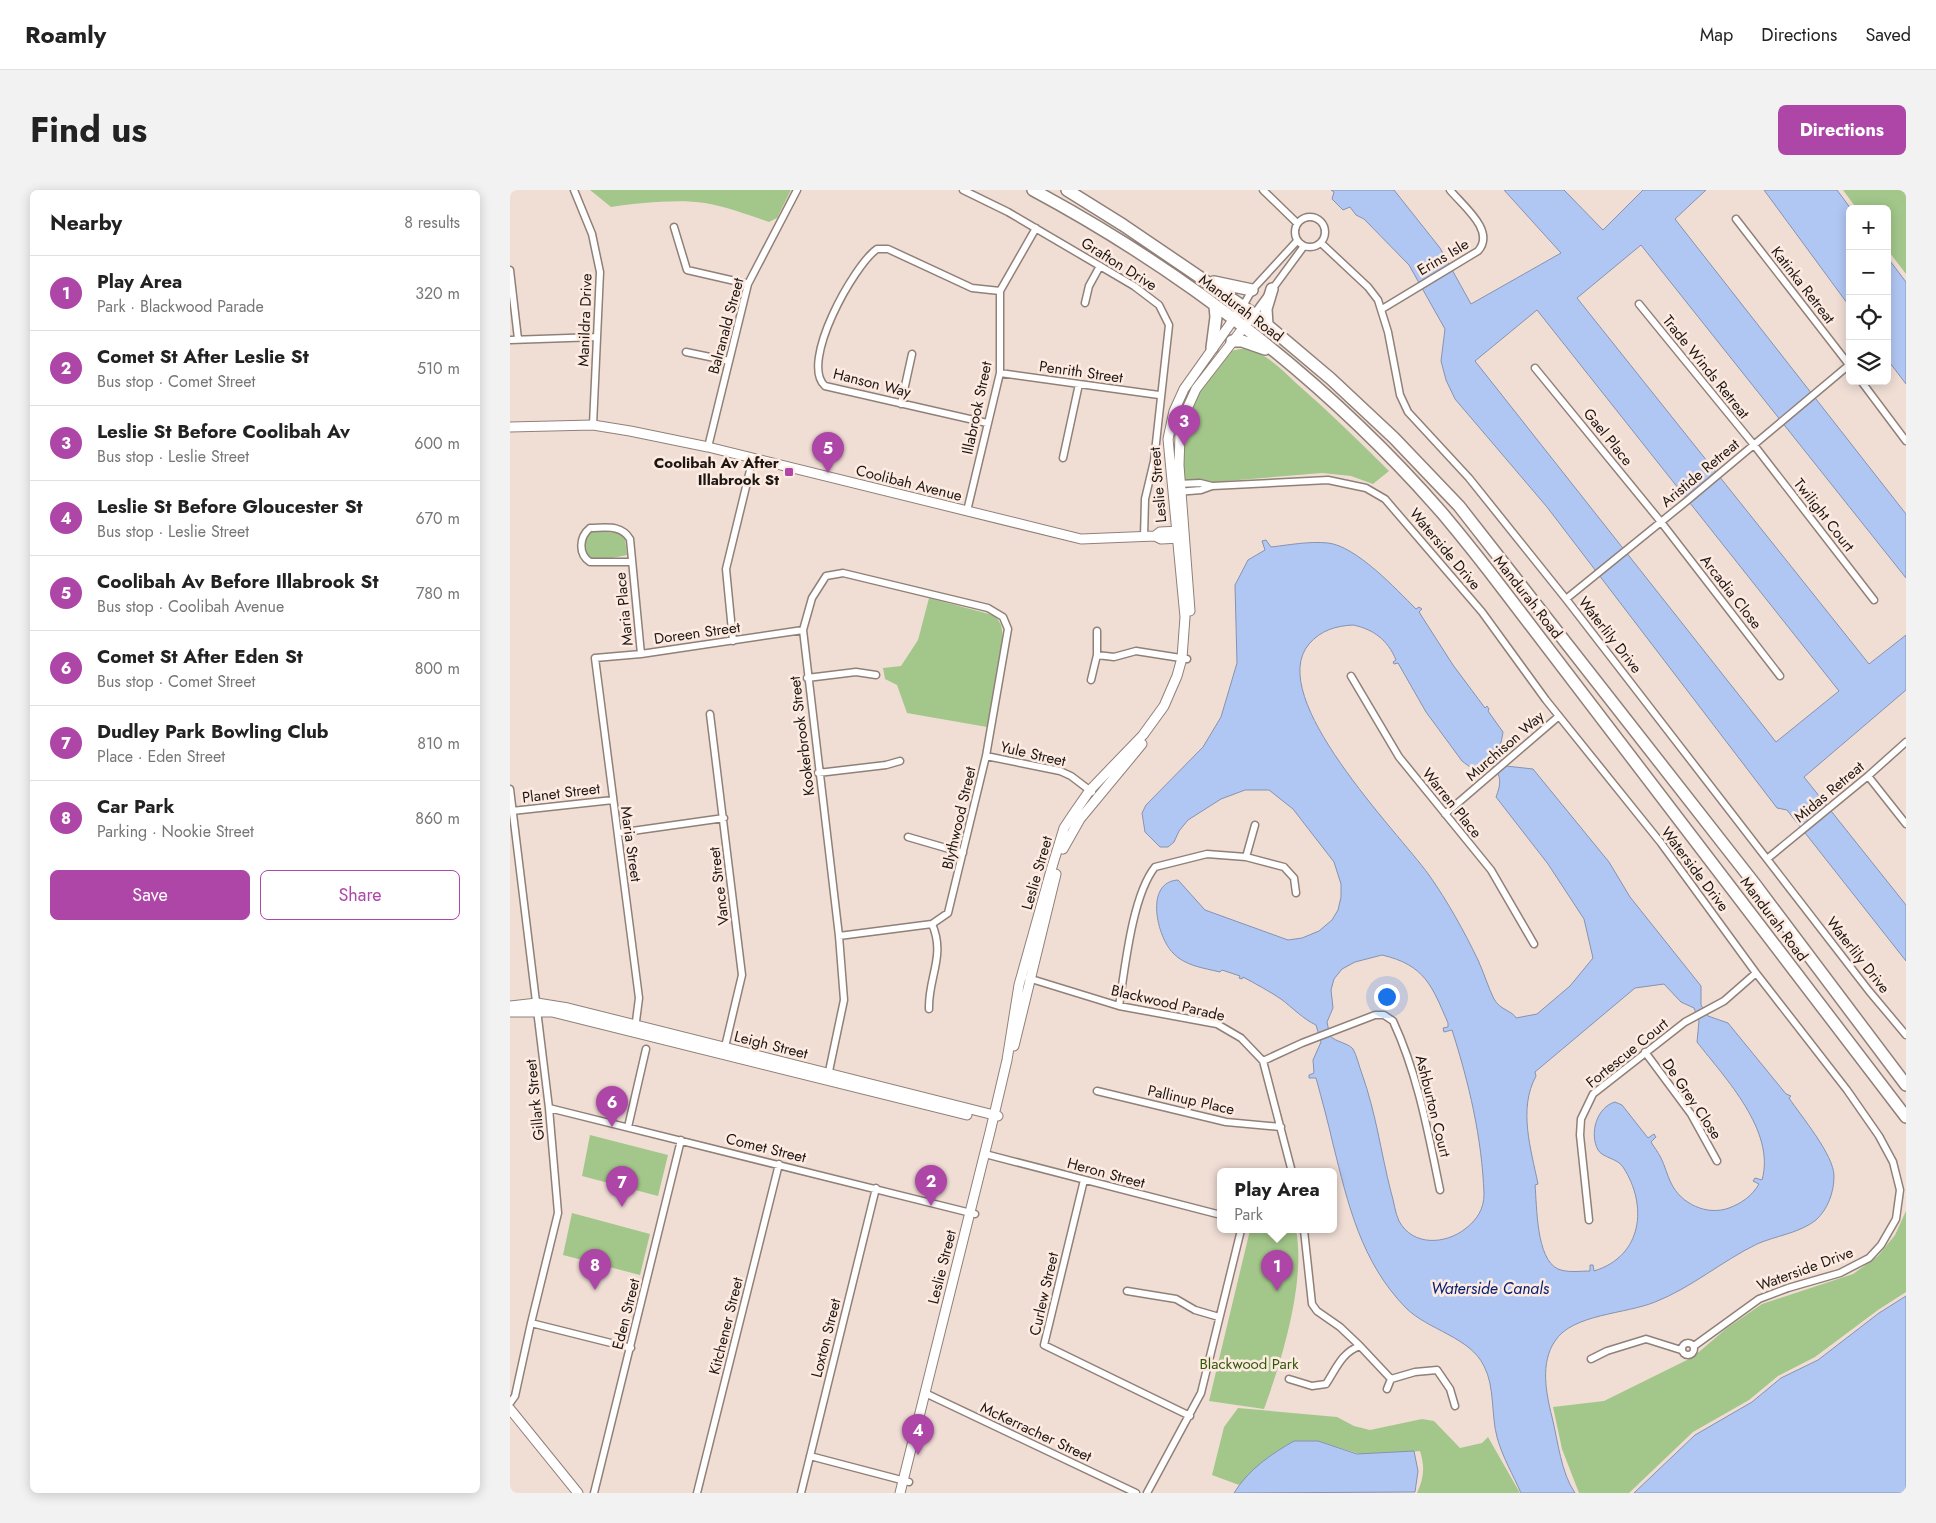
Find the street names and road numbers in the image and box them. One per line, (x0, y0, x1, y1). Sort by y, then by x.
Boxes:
street label: Grafton Drive (1077, 232, 1161, 296)
street label: Erins Isle (1413, 233, 1473, 281)
street label: Katinka Retreat (1766, 242, 1840, 329)
street label: Mandurah Road (1194, 269, 1288, 347)
street label: Manildra Drive (572, 273, 598, 367)
street label: Balranald Street (703, 275, 750, 377)
street label: Trade Winds Retreat (1657, 310, 1755, 424)
street label: Penrith Street (1038, 355, 1125, 389)
street label: Illabrook Street (956, 359, 998, 457)
street label: Hanson Way (831, 363, 914, 403)
street label: Gael Place (1578, 404, 1638, 471)
street label: Aristide Retreat (1656, 433, 1744, 512)
street label: Leslie Street (1144, 446, 1172, 524)
street label: Coolibah Avenue (854, 459, 965, 507)
street label: Twilight Court (1788, 474, 1860, 557)
street label: Waterside Drive (1404, 503, 1486, 595)
street label: Arcadia Close (1695, 550, 1767, 634)
street label: Mandurah Road (1488, 551, 1568, 643)
street label: Maria Place (609, 571, 639, 647)
street label: Waterlily Drive (1573, 592, 1647, 678)
street label: Doreen Street (652, 616, 742, 650)
street label: Kookerbrook Street (784, 675, 820, 797)
street label: Murchison Way (1461, 705, 1549, 786)
street label: Yule Street (998, 736, 1068, 772)
street label: Midas Retreat (1789, 756, 1869, 828)
street label: Warren Place (1417, 763, 1487, 843)
street label: Blythwood Street (936, 764, 982, 872)
street label: Planet Street (521, 777, 602, 809)
street label: Maria Street (615, 805, 647, 884)
street label: Waterside Drive (1656, 822, 1734, 916)
street label: Leslie Street (1016, 833, 1058, 913)
street label: Vance Street (703, 845, 735, 926)
street label: Mandurah Road (1735, 872, 1813, 966)
street label: Waterlily Drive (1821, 912, 1895, 998)
street label: Blackwood Parade (1109, 979, 1227, 1027)
street label: Fortescue Court (1581, 1013, 1673, 1093)
street label: Leigh Street (732, 1025, 810, 1065)
street label: Ashburton Court (1410, 1053, 1456, 1160)
street label: De Grey Close (1657, 1054, 1727, 1144)
street label: Gillark Street (520, 1058, 550, 1142)
street label: Pallinup Place (1145, 1079, 1237, 1121)
street label: Comet Street (724, 1127, 809, 1169)
street label: Heron Street (1065, 1152, 1148, 1194)
street label: Leslie Street (922, 1227, 962, 1306)
street label: Waterside Drive (1754, 1241, 1857, 1297)
street label: Curlew Street (1024, 1250, 1064, 1338)
street label: Kitchener Street (703, 1275, 749, 1377)
street label: Eden Street (607, 1276, 646, 1352)
street label: Loxton Street (806, 1296, 847, 1380)
street label: McKerracher Street (977, 1397, 1096, 1468)

